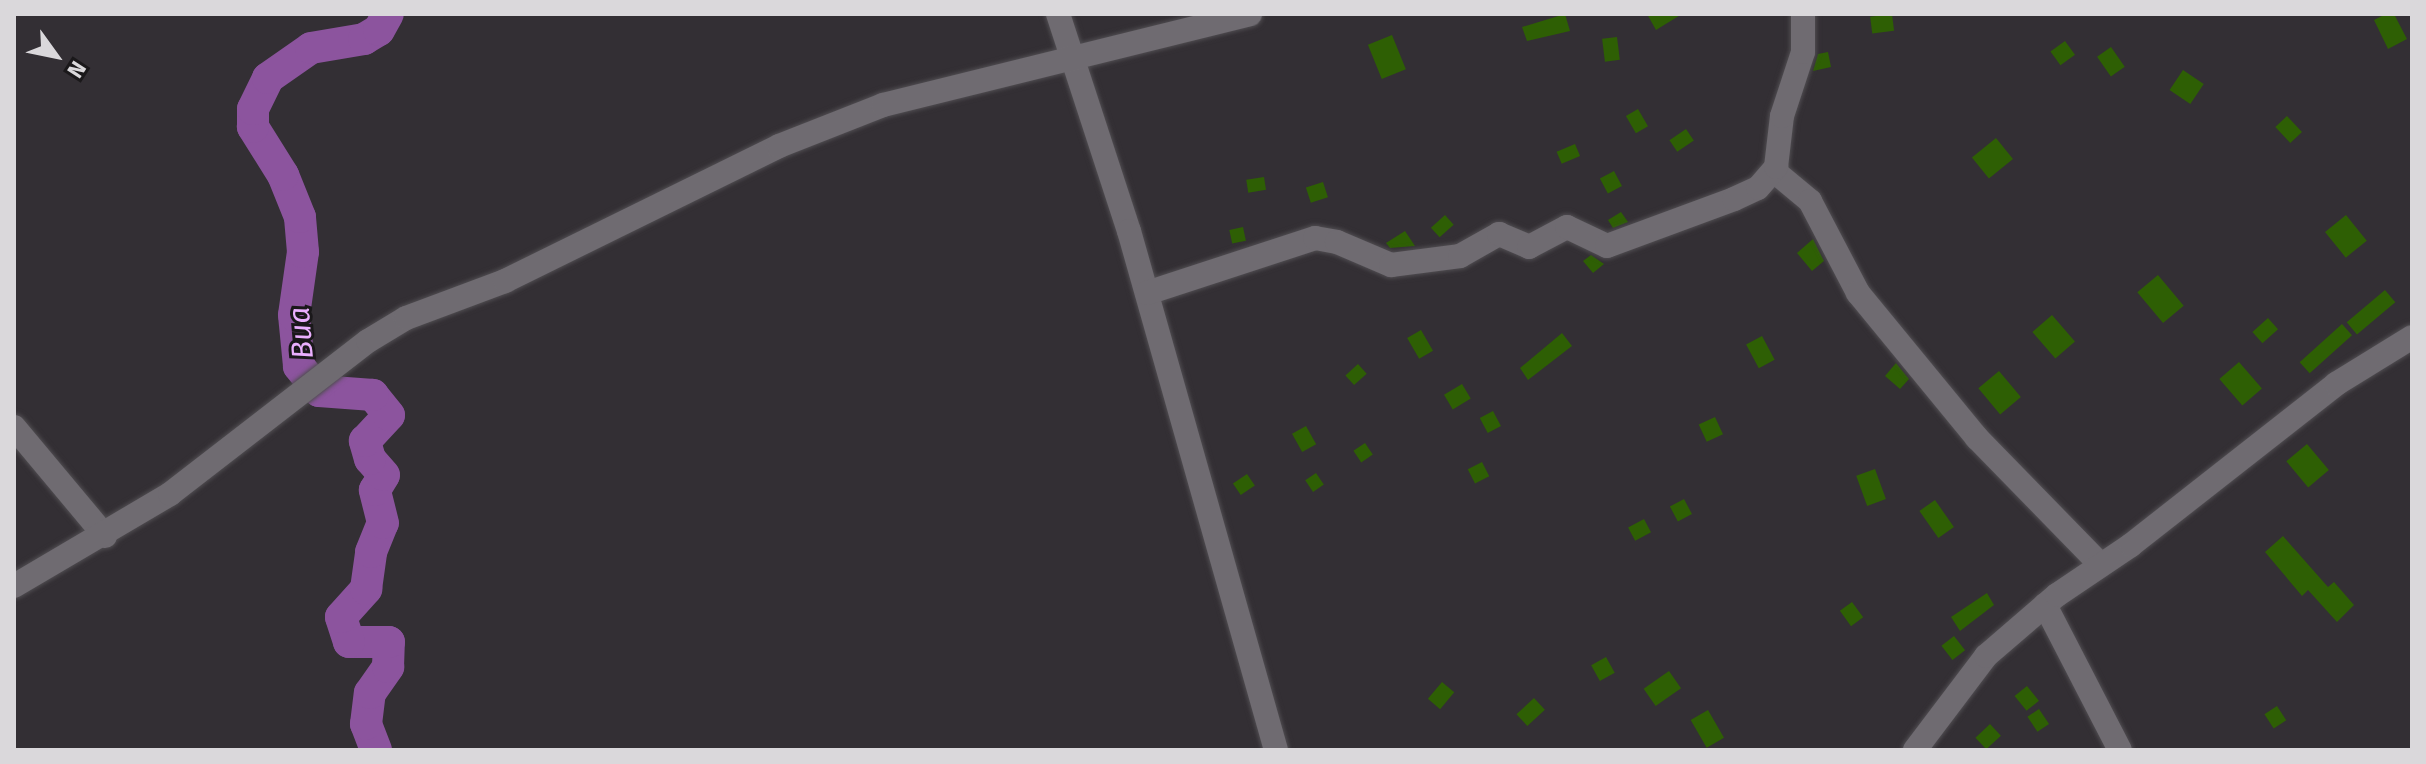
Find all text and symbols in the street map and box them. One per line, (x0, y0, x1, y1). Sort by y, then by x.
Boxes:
north arrow (16, 16, 96, 96)
text: N (61, 56, 92, 83)
water label: Bua (281, 305, 321, 361)

